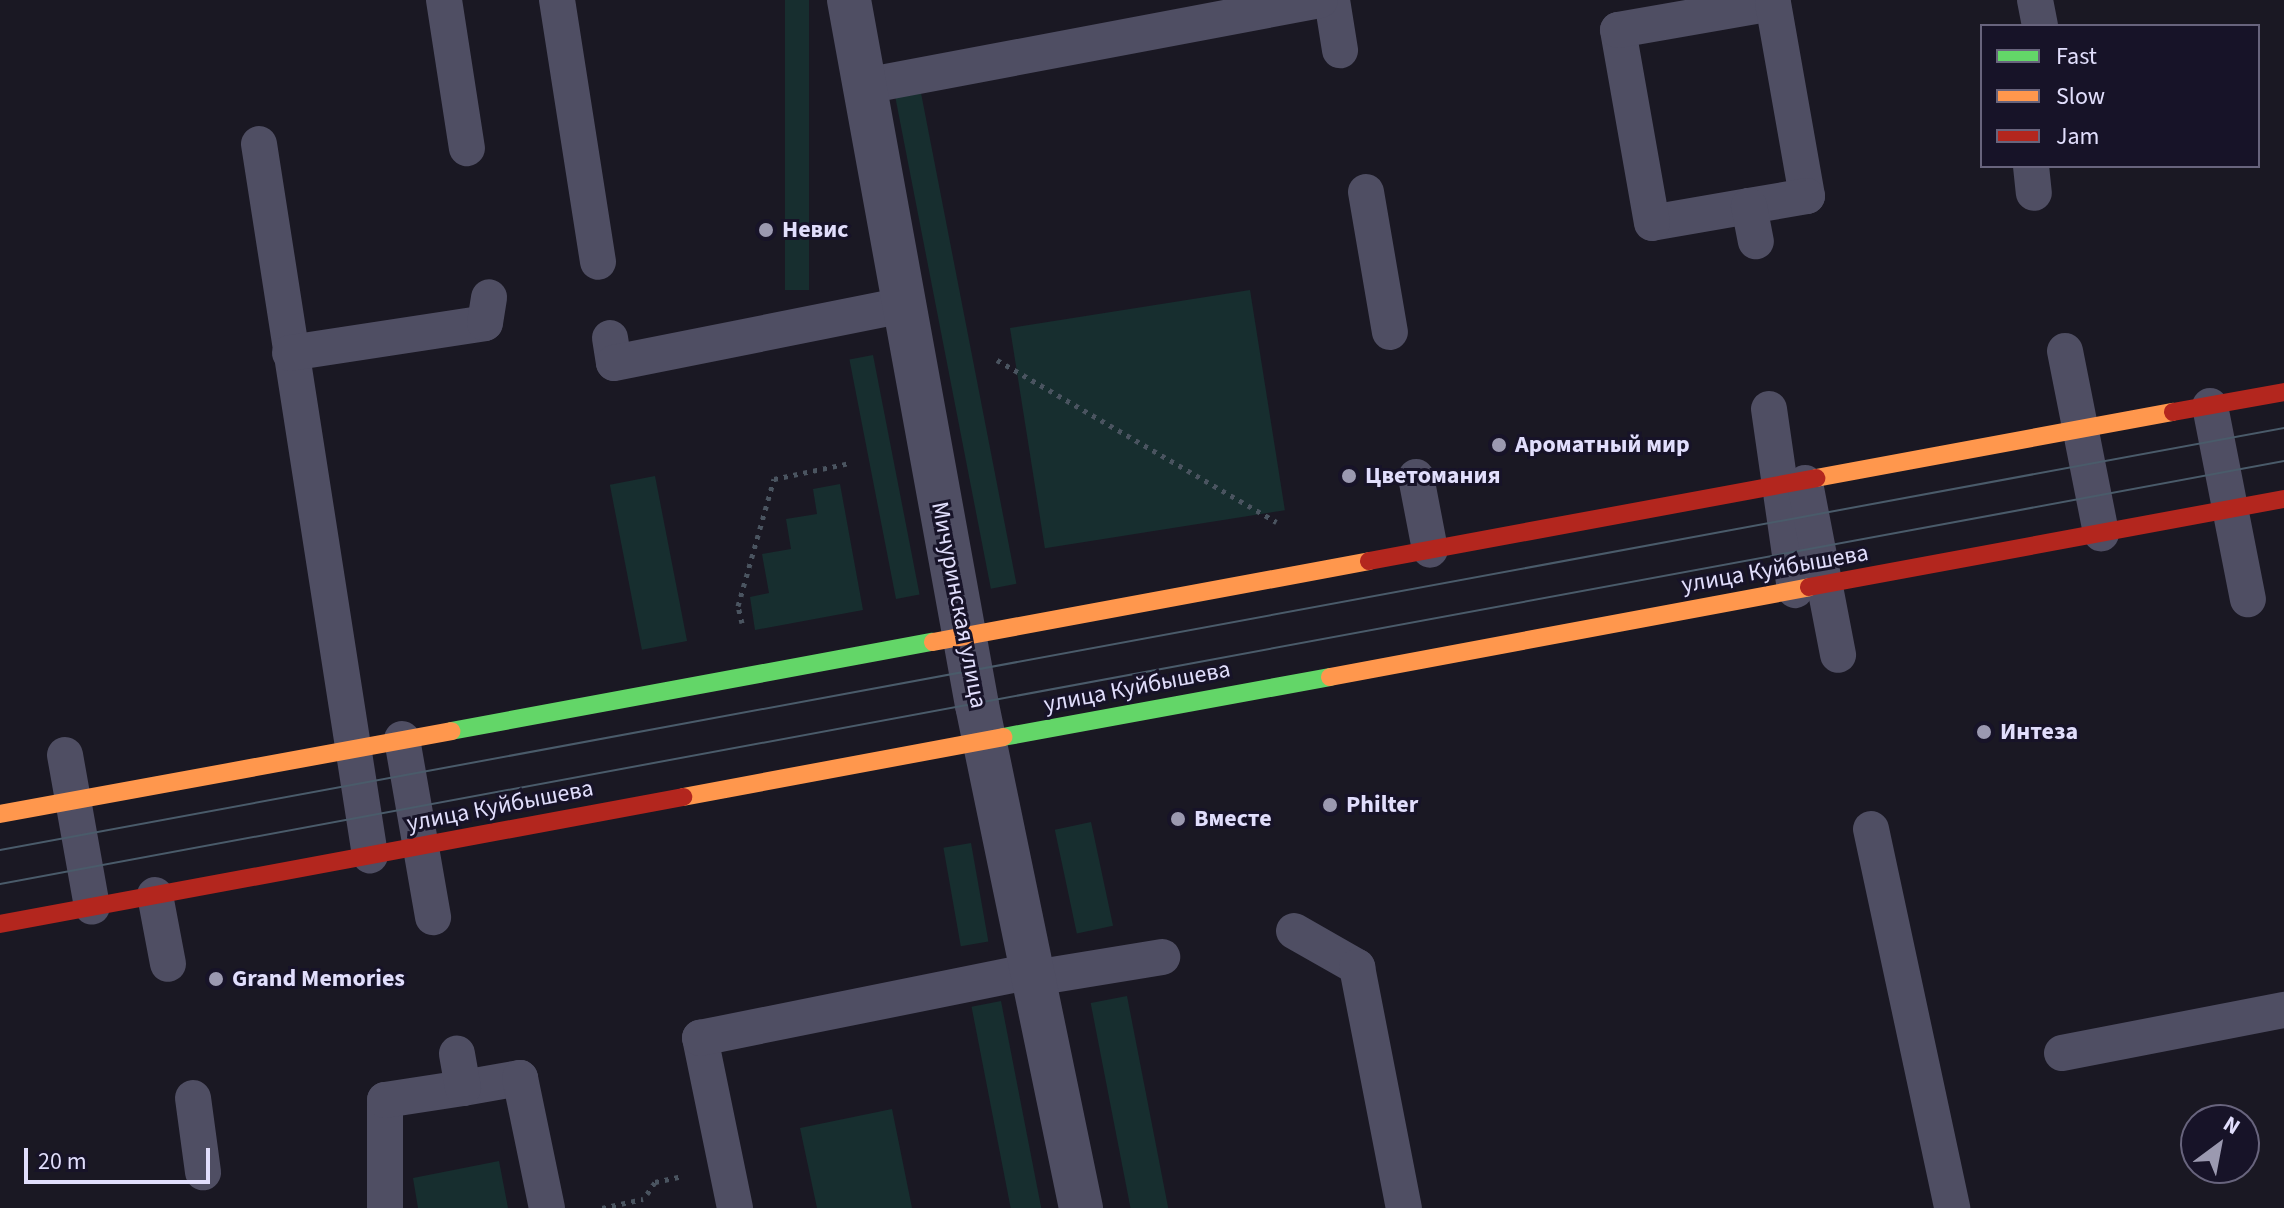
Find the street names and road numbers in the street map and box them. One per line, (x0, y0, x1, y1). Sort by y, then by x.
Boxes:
street label: Мичуринская улица (925, 499, 993, 711)
street label: улица Куйбышева (1679, 538, 1871, 600)
street label: улица Куйбышева (1041, 655, 1233, 719)
street label: улица Куйбышева (404, 774, 596, 838)

